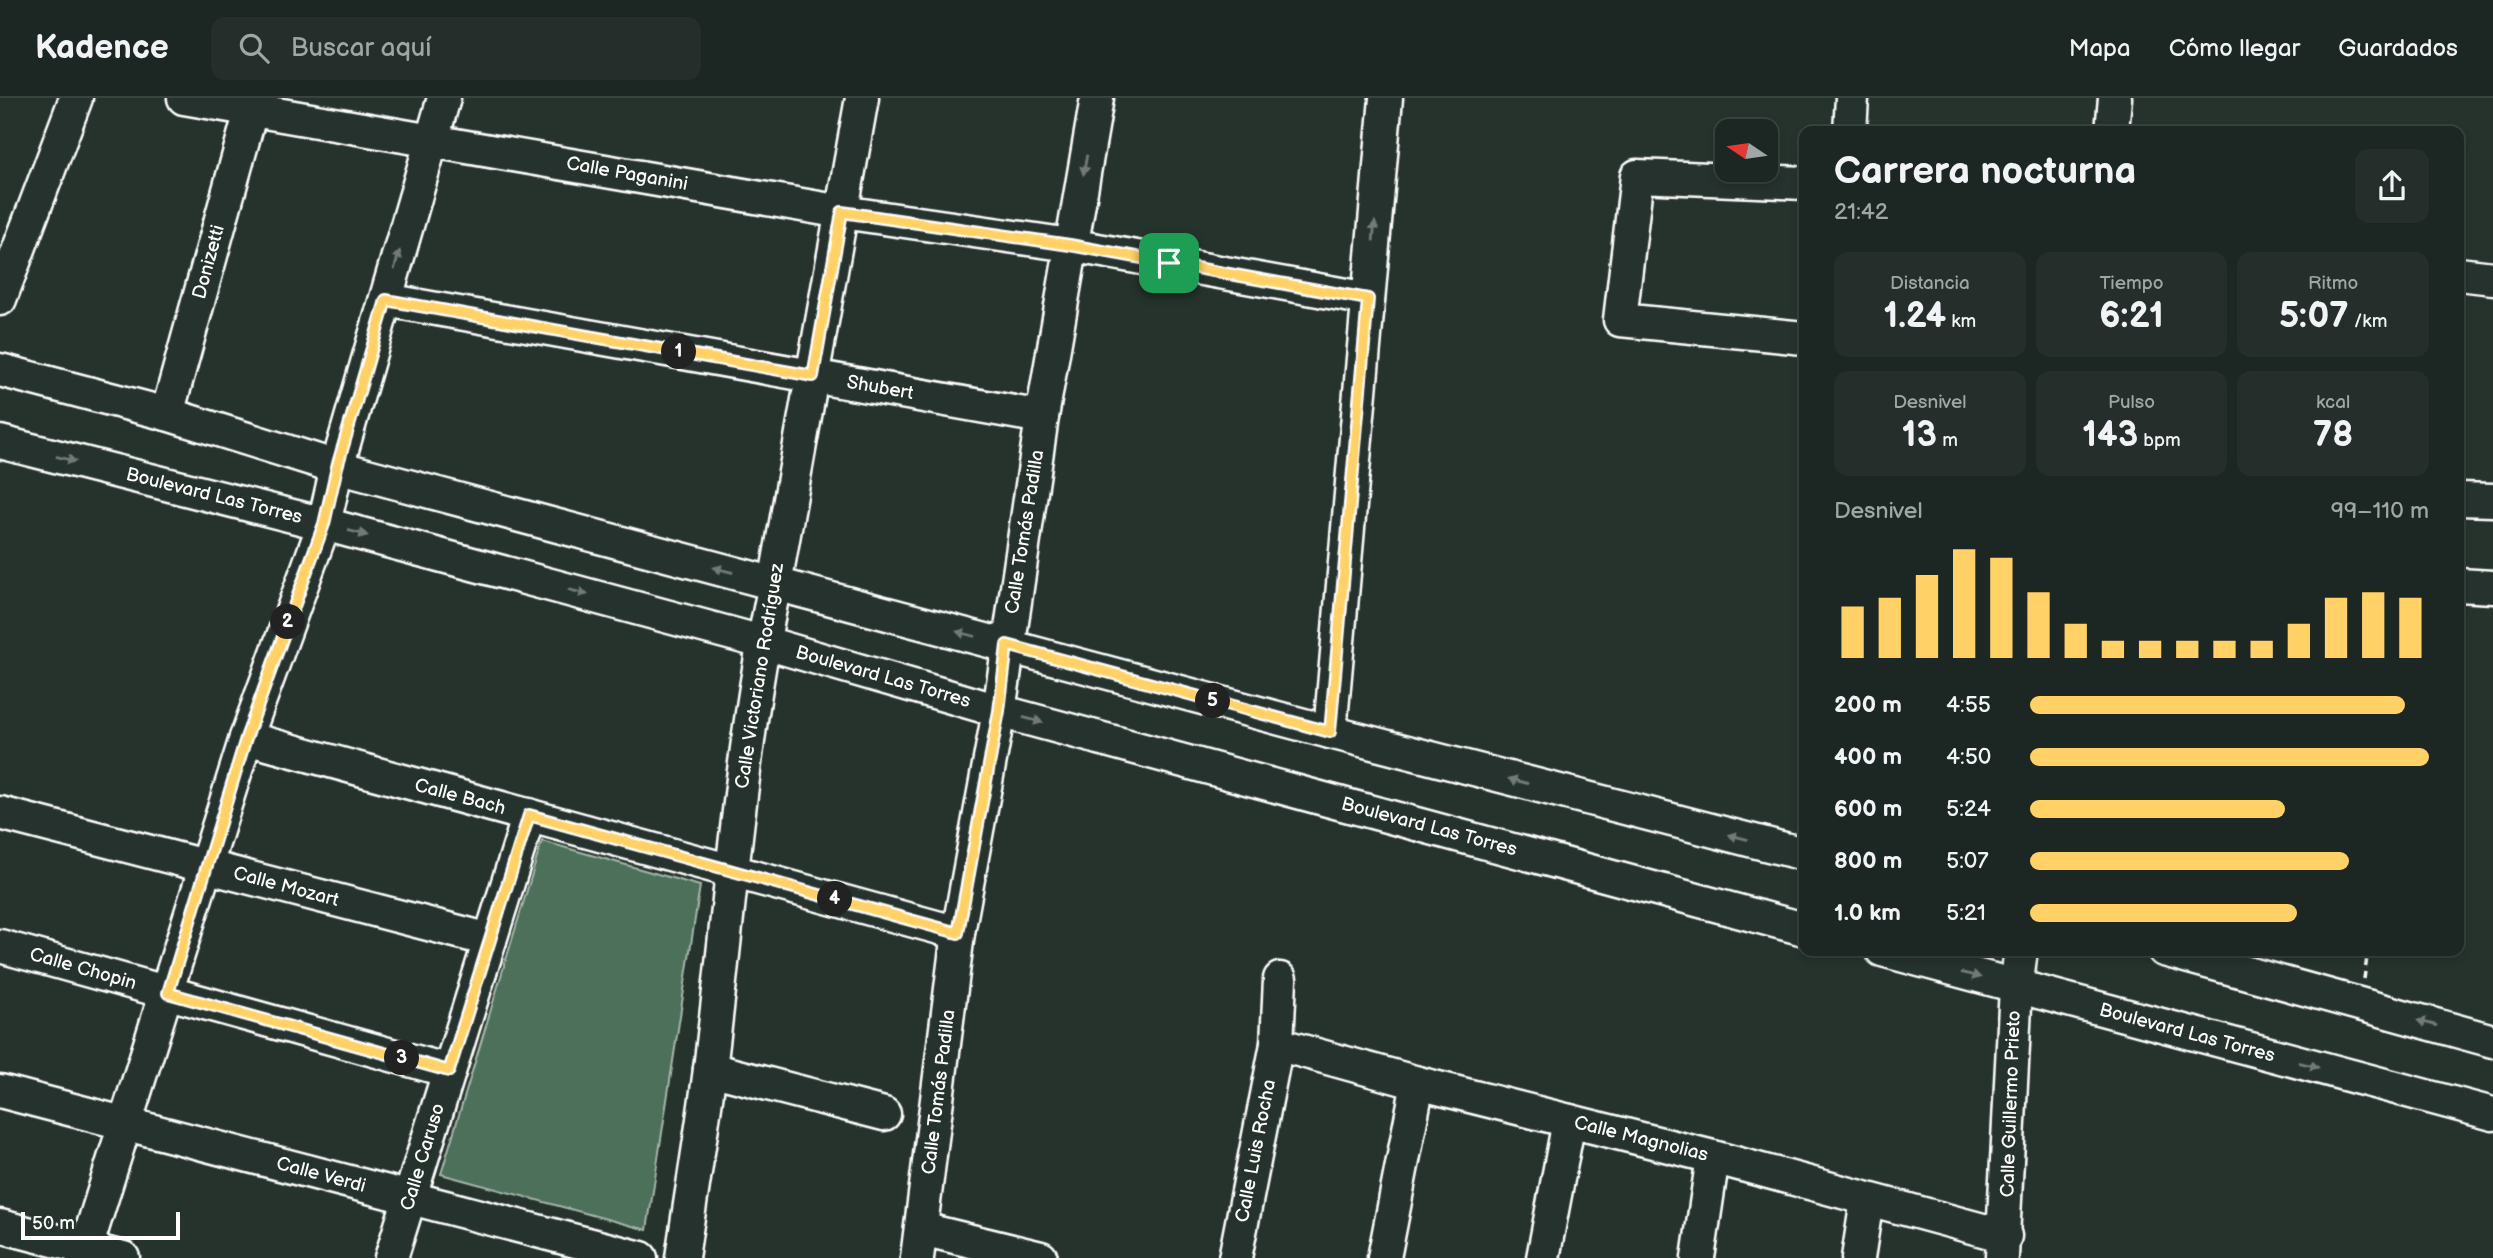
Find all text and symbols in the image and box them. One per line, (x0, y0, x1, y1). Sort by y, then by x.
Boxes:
search box (211, 17, 701, 80)
text: Kadence (35, 28, 169, 68)
icon: search (235, 29, 273, 67)
text: Buscar aquí (291, 33, 431, 64)
text: Mapa (2069, 34, 2131, 63)
text: Cómo llegar (2169, 34, 2300, 63)
text: Guardados (2338, 34, 2458, 63)
north arrow (1715, 119, 1778, 182)
map controls (1715, 119, 1778, 182)
text: Carrera nocturna (1834, 149, 2136, 194)
button: share (2355, 149, 2429, 223)
street label: Calle Paganini (564, 152, 690, 196)
one-way arrow (1079, 154, 1090, 176)
text: 21:42 (1834, 198, 1888, 226)
one-way arrow (1369, 220, 1380, 242)
street label: Donizetti (188, 222, 230, 302)
pin (1139, 233, 1199, 293)
icon: arrive (1150, 244, 1188, 282)
one-way arrow (392, 249, 403, 271)
text: Distancia (1890, 272, 1970, 295)
text: Tiempo (2100, 272, 2163, 295)
text: Ritmo (2308, 272, 2358, 295)
text: 1.24 (1883, 295, 1946, 338)
text: 6:21 (2099, 295, 2164, 338)
text: 5:07 (2279, 295, 2349, 338)
text: km (1946, 310, 1976, 333)
text: /km (2349, 310, 2387, 333)
pin: 1 (662, 334, 696, 370)
text: 1 (675, 340, 683, 363)
street label: Shubert (845, 371, 915, 405)
text: Desnivel (1893, 391, 1966, 414)
text: Pulso (2108, 391, 2155, 414)
text: kcal (2316, 391, 2350, 414)
text: 13 (1902, 414, 1937, 457)
text: 143 (2082, 414, 2138, 457)
text: 78 (2313, 414, 2353, 457)
text: m (1937, 429, 1958, 452)
text: bpm (2138, 429, 2181, 452)
street label: Calle Tomás Padilla (1001, 448, 1049, 616)
one-way arrow (55, 454, 77, 465)
street label: Boulevard Las Torres (123, 463, 305, 529)
text: Desnivel (1834, 497, 1923, 525)
text: 99–110 m (2331, 497, 2429, 525)
one-way arrow (348, 529, 369, 539)
street label: Calle Victoriano Rodríguez (731, 561, 789, 790)
one-way arrow (712, 564, 734, 575)
one-way arrow (567, 587, 589, 598)
pin: 2 (270, 604, 306, 640)
text: 2 (282, 610, 293, 633)
one-way arrow (955, 628, 977, 639)
street label: Boulevard Las Torres (793, 641, 973, 713)
pin: 5 (1196, 684, 1230, 718)
text: 5 (1207, 689, 1218, 712)
text: 200 m (1834, 691, 1902, 719)
text: 4:55 (1946, 691, 1991, 719)
one-way arrow (1022, 715, 1044, 726)
text: 400 m (1834, 743, 1902, 771)
text: 4:50 (1946, 743, 1991, 771)
street label: Calle Bach (412, 774, 508, 820)
one-way arrow (1507, 775, 1529, 786)
street label: Boulevard Las Torres (1339, 792, 1519, 862)
text: 600 m (1834, 795, 1902, 823)
text: 5:24 (1946, 795, 1991, 823)
one-way arrow (1727, 831, 1749, 842)
text: 800 m (1834, 847, 1902, 875)
text: 5:07 (1946, 847, 1989, 875)
street label: Calle Mozart (231, 862, 342, 912)
pin: 4 (818, 882, 852, 916)
text: 4 (829, 887, 840, 910)
text: 1.0 km (1834, 899, 1901, 927)
text: 5:21 (1946, 899, 1986, 927)
street label: Calle Chopin (27, 943, 139, 995)
one-way arrow (1961, 970, 1982, 980)
street label: Boulevard Las Torres (2097, 998, 2277, 1068)
street label: Calle Tomás Padilla (917, 1008, 961, 1176)
street label: Calle Guillermo Prieto (1996, 1010, 2026, 1198)
one-way arrow (2416, 1017, 2438, 1028)
pin: 3 (384, 1040, 420, 1076)
text: 3 (396, 1046, 407, 1069)
one-way arrow (2298, 1060, 2320, 1071)
street label: Calle Luis Rocha (1231, 1078, 1281, 1224)
street label: Calle Caruso (396, 1101, 450, 1213)
street label: Calle Magnolias (1572, 1111, 1710, 1167)
street label: Calle Verdi (274, 1152, 368, 1198)
scale bar (21, 1209, 180, 1241)
text: 50 m (32, 1212, 75, 1235)

